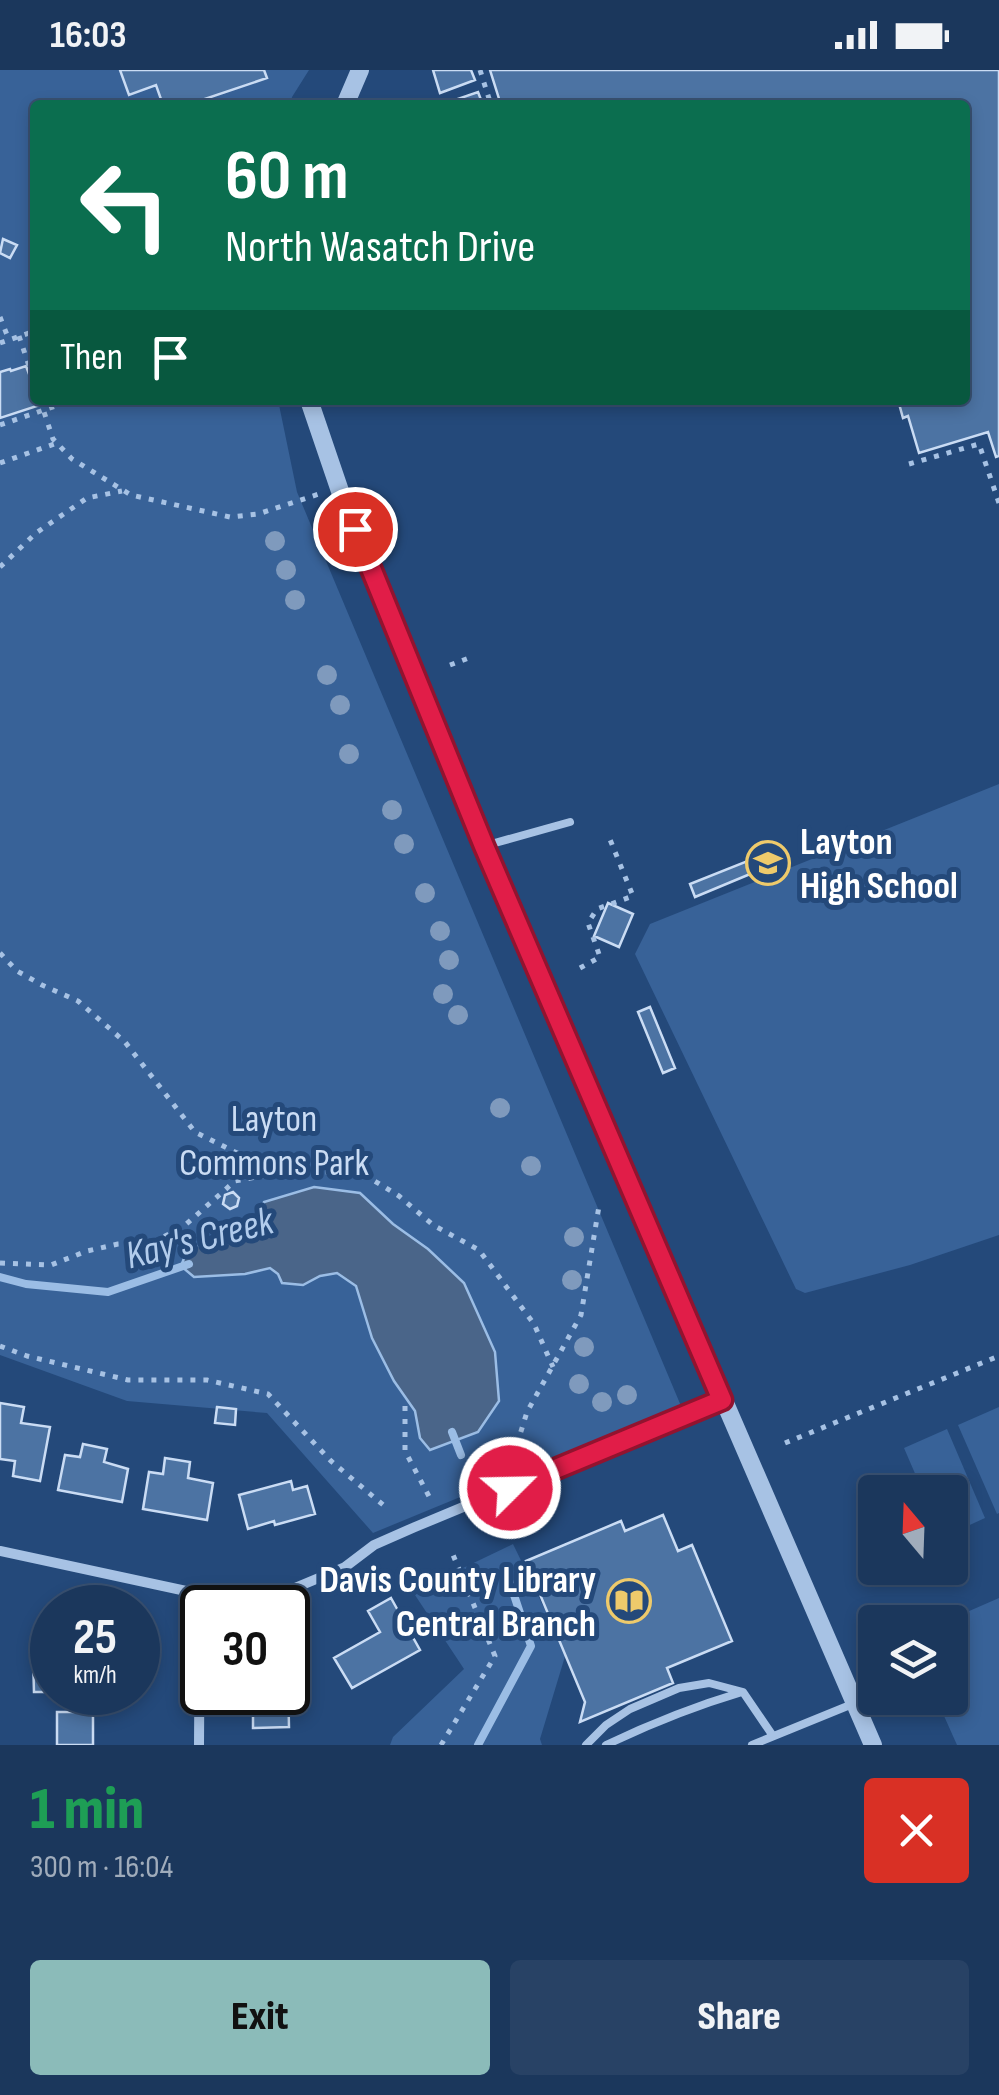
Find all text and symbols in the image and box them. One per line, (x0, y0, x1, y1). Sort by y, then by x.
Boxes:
text: 16:03 (50, 13, 126, 58)
text: 60 m (225, 135, 349, 219)
icon: left (60, 140, 190, 270)
text: North Wasatch Drive (225, 220, 535, 275)
icon: arrive (143, 330, 198, 385)
text: Then (60, 335, 123, 380)
pin (313, 487, 398, 572)
icon: arrive (328, 502, 383, 557)
place label: Layton High School (800, 820, 958, 909)
school or university icon: Layton High School (745, 840, 791, 886)
park label: Layton Commons Park (179, 1097, 369, 1186)
water label: Kay's Creek (121, 1197, 279, 1280)
position arrow (458, 1436, 562, 1540)
north arrow (858, 1475, 968, 1585)
map controls (858, 1475, 968, 1715)
place label: Davis County Library Central Branch (319, 1558, 596, 1647)
library icon: Davis County Library Central Branch (606, 1578, 652, 1624)
speed limit sign: 30 (180, 1585, 310, 1715)
button: layers (858, 1605, 968, 1715)
text: 25 (73, 1608, 117, 1668)
text: km/h (73, 1660, 117, 1691)
text: 1 min (30, 1774, 144, 1846)
button: close (864, 1778, 969, 1883)
text: 300 m · 16:04 (30, 1848, 173, 1887)
button: Exit (30, 1960, 490, 2075)
button: Share (510, 1960, 969, 2075)

